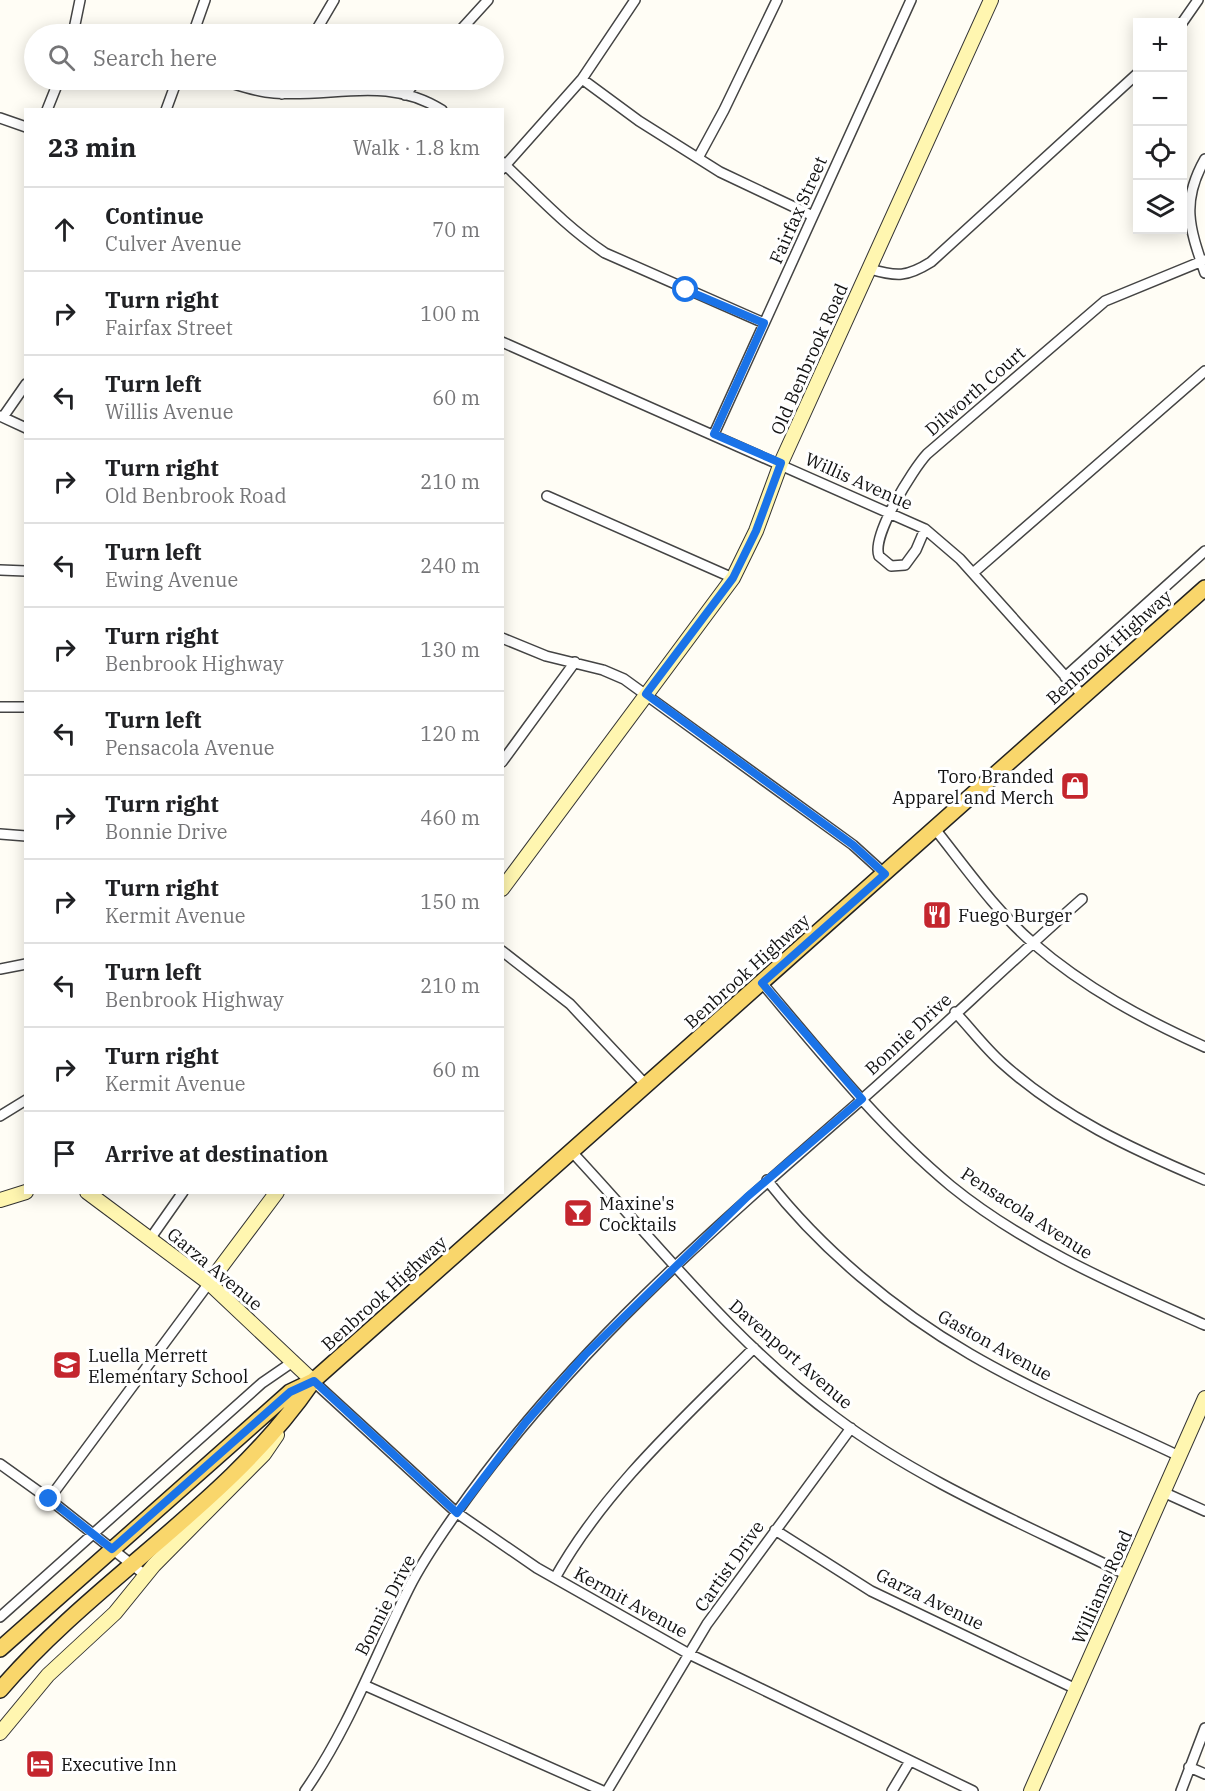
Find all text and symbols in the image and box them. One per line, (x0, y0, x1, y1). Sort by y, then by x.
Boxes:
map controls (1133, 18, 1187, 234)
button: + (1133, 18, 1187, 72)
search box (24, 24, 504, 90)
icon: search (45, 41, 78, 74)
text: Search here (93, 43, 217, 72)
button: − (1133, 72, 1187, 126)
button: locate (1133, 126, 1187, 180)
text: 23 min (48, 130, 136, 164)
text: Walk · 1.8 km (353, 134, 480, 161)
street label: Fairfax Street (764, 153, 832, 267)
button: layers (1133, 180, 1187, 234)
text: Continue (105, 201, 204, 230)
icon: ahead (48, 213, 81, 246)
text: 70 m (432, 216, 480, 243)
text: Culver Avenue (105, 230, 241, 257)
route start (672, 276, 698, 302)
street label: Old Benbrook Road (765, 280, 853, 438)
text: Turn right (105, 285, 219, 314)
icon: right (48, 297, 81, 330)
text: 100 m (420, 300, 480, 327)
text: Fairfax Street (105, 314, 233, 341)
street label: Dilworth Court (920, 341, 1030, 441)
text: Turn left (105, 369, 201, 398)
icon: left (48, 381, 81, 414)
text: 60 m (432, 384, 480, 411)
text: Willis Avenue (105, 398, 233, 425)
street label: Willis Avenue (802, 447, 916, 515)
text: Turn right (105, 453, 219, 482)
icon: right (48, 465, 81, 498)
text: 210 m (420, 468, 480, 495)
text: Old Benbrook Road (105, 482, 287, 509)
text: Turn left (105, 537, 201, 566)
icon: left (48, 549, 81, 582)
text: 240 m (420, 552, 480, 579)
text: Ewing Avenue (105, 566, 238, 593)
street label: Benbrook Highway (1042, 584, 1177, 709)
text: Turn right (105, 621, 219, 650)
icon: right (48, 633, 81, 666)
text: 130 m (420, 636, 480, 663)
text: Benbrook Highway (105, 650, 284, 677)
text: Turn left (105, 705, 201, 734)
icon: left (48, 717, 81, 750)
text: 120 m (420, 720, 480, 747)
text: Pensacola Avenue (105, 734, 275, 761)
place label: Toro Branded Apparel and Merch (892, 765, 1054, 809)
shop icon: Toro Branded Apparel and Merch (1059, 770, 1091, 802)
text: Turn right (105, 789, 219, 818)
icon: right (48, 801, 81, 834)
text: 460 m (420, 804, 480, 831)
text: Bonnie Drive (105, 818, 227, 845)
text: Turn right (105, 873, 219, 902)
icon: right (48, 885, 81, 918)
text: 150 m (420, 888, 480, 915)
restaurant icon: Fuego Burger (921, 899, 953, 931)
text: Kermit Avenue (105, 902, 246, 929)
place label: Fuego Burger (958, 904, 1072, 927)
street label: Benbrook Highway (680, 908, 815, 1033)
text: Turn left (105, 957, 201, 986)
icon: left (48, 969, 81, 1002)
text: 210 m (420, 972, 480, 999)
text: Benbrook Highway (105, 986, 284, 1013)
street label: Bonnie Drive (860, 988, 956, 1080)
text: Turn right (105, 1041, 219, 1070)
icon: right (48, 1053, 81, 1086)
text: 60 m (432, 1056, 480, 1083)
text: Kermit Avenue (105, 1070, 246, 1097)
icon: arrive (48, 1137, 81, 1170)
text: Arrive at destination (105, 1139, 328, 1168)
street label: Pensacola Avenue (957, 1162, 1097, 1264)
place label: Maxine's Cocktails (599, 1192, 677, 1236)
bar icon: Maxine's Cocktails (562, 1197, 594, 1229)
street label: Garza Avenue (163, 1222, 267, 1316)
street label: Benbrook Highway (317, 1230, 452, 1355)
street label: Davenport Avenue (725, 1294, 857, 1414)
street label: Gaston Avenue (934, 1304, 1056, 1386)
place label: Luella Merrett Elementary School (88, 1344, 248, 1388)
school or university icon: Luella Merrett Elementary School (51, 1349, 83, 1381)
route end (35, 1485, 61, 1511)
street label: Cartist Drive (689, 1516, 769, 1616)
street label: Williams Road (1067, 1526, 1137, 1647)
street label: Bonnie Drive (350, 1551, 420, 1659)
street label: Kermit Avenue (570, 1561, 692, 1643)
street label: Garza Avenue (872, 1563, 988, 1635)
hotel icon: Executive Inn (24, 1748, 56, 1780)
place label: Executive Inn (61, 1753, 177, 1776)

